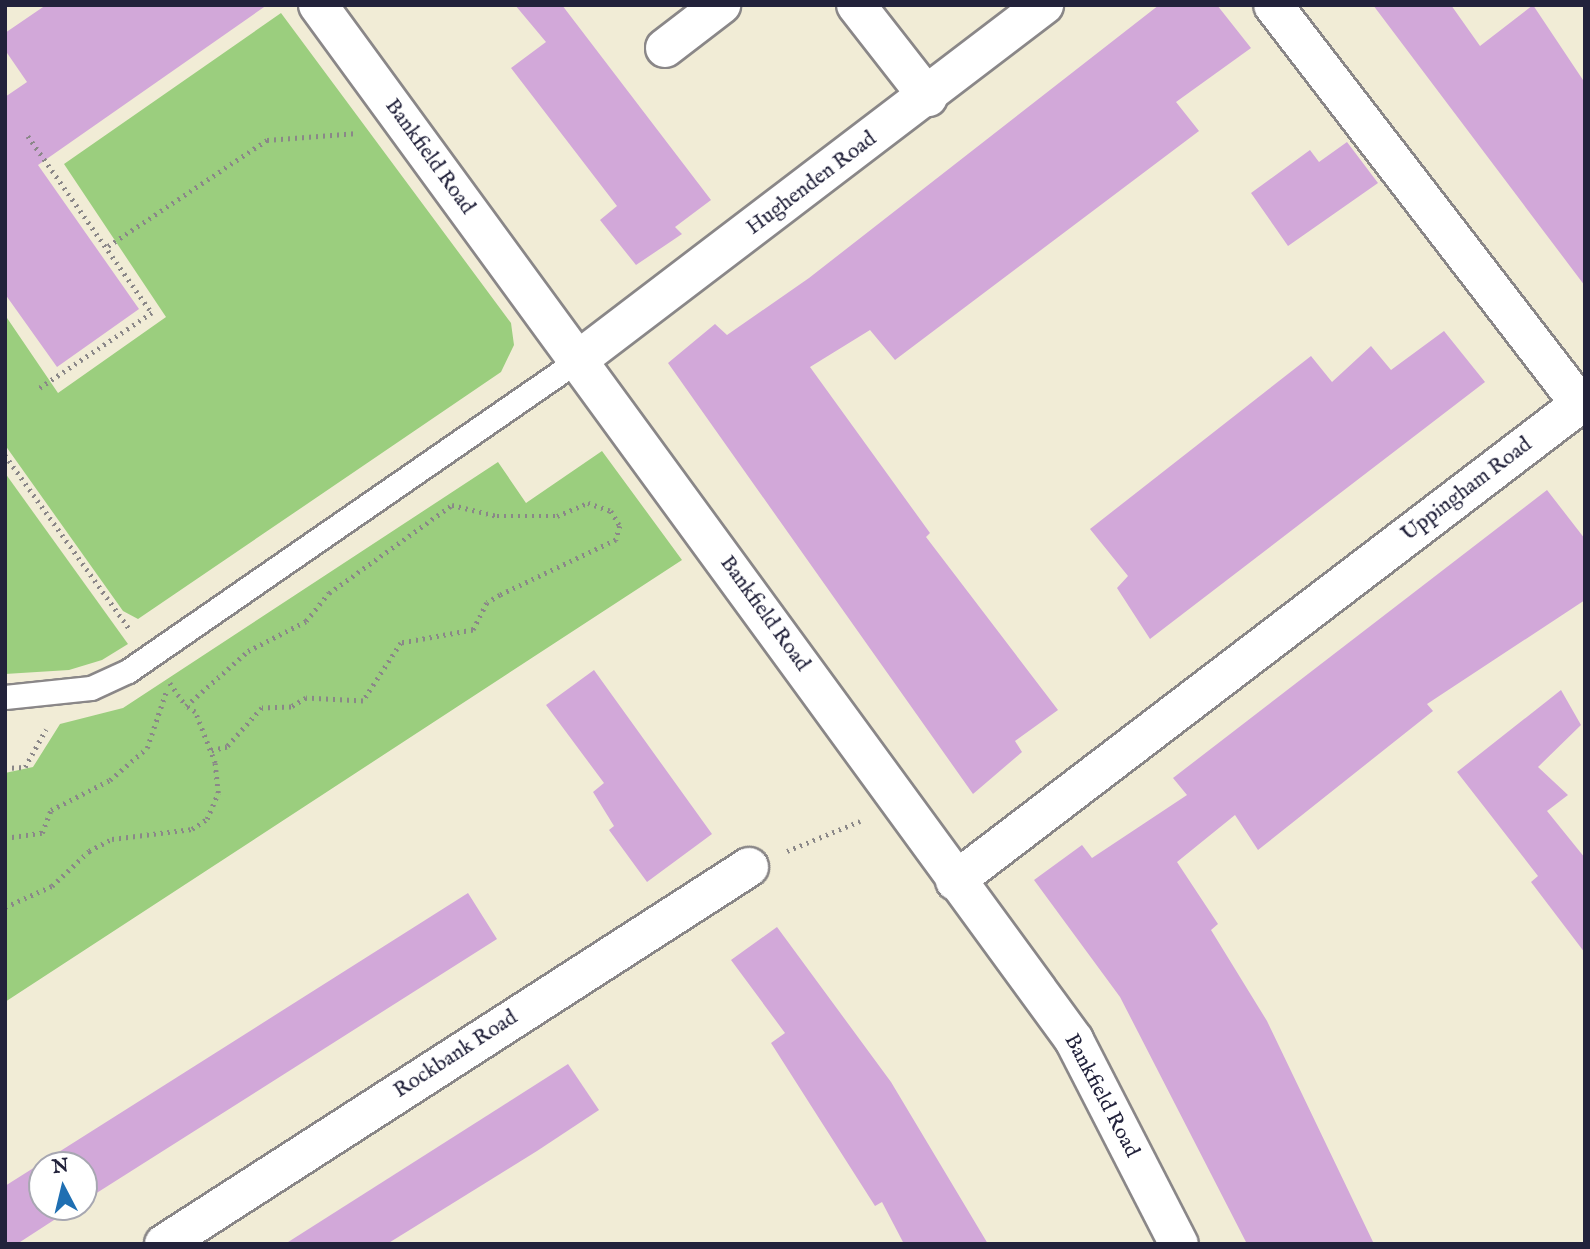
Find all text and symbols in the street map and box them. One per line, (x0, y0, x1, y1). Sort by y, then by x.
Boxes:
street label: Bankfield Road (379, 95, 479, 219)
street label: Hughenden Road (742, 127, 882, 241)
street label: Uppingham Road (1397, 433, 1537, 547)
street label: Bankfield Road (714, 552, 814, 676)
street label: Rockbank Road (389, 1006, 523, 1104)
street label: Bankfield Road (1058, 1030, 1144, 1162)
north arrow (28, 1151, 98, 1221)
text: N (51, 1154, 70, 1180)

